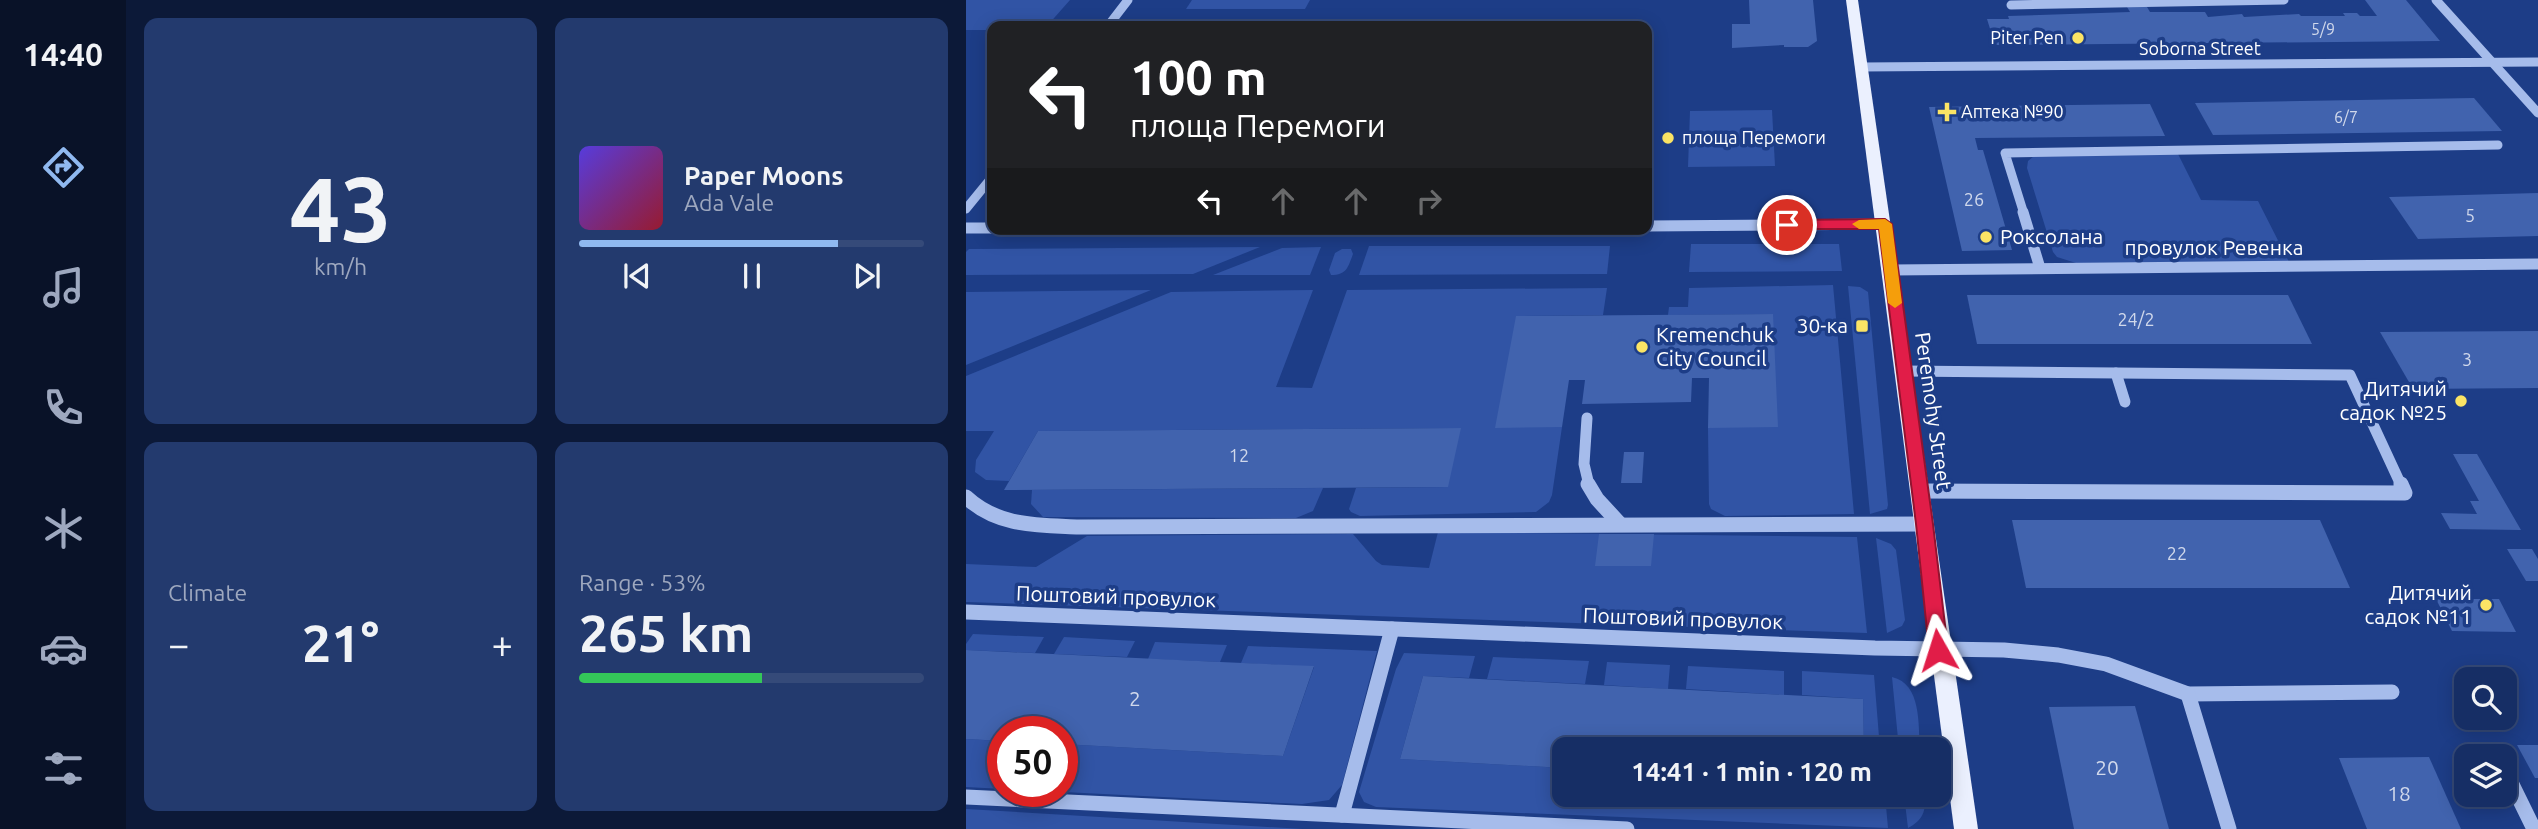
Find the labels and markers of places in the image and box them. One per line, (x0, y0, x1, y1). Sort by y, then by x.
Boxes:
place label: Piter Pen (1990, 27, 2064, 47)
marker: Piter Pen (2070, 30, 2086, 46)
place label: Аптека №90 (1961, 101, 2064, 121)
marker: Аптека №90 (1939, 104, 1955, 120)
place label: площа Перемоги (1682, 127, 1826, 147)
marker: площа Перемоги (1660, 130, 1676, 146)
pin (1757, 195, 1817, 255)
place label: Роксолана (2000, 224, 2103, 248)
marker: Роксолана (1978, 229, 1994, 245)
place label: 30-ка (1797, 313, 1848, 337)
marker: 30-ка (1854, 318, 1870, 334)
place label: Kremenchuk City Council (1656, 322, 1775, 370)
marker: Kremenchuk City Council (1634, 339, 1650, 355)
place label: Дитячий садок №25 (2339, 376, 2447, 424)
marker: Дитячий садок №25 (2453, 393, 2469, 409)
place label: Дитячий садок №11 (2364, 580, 2472, 628)
marker: Дитячий садок №11 (2478, 597, 2494, 613)

